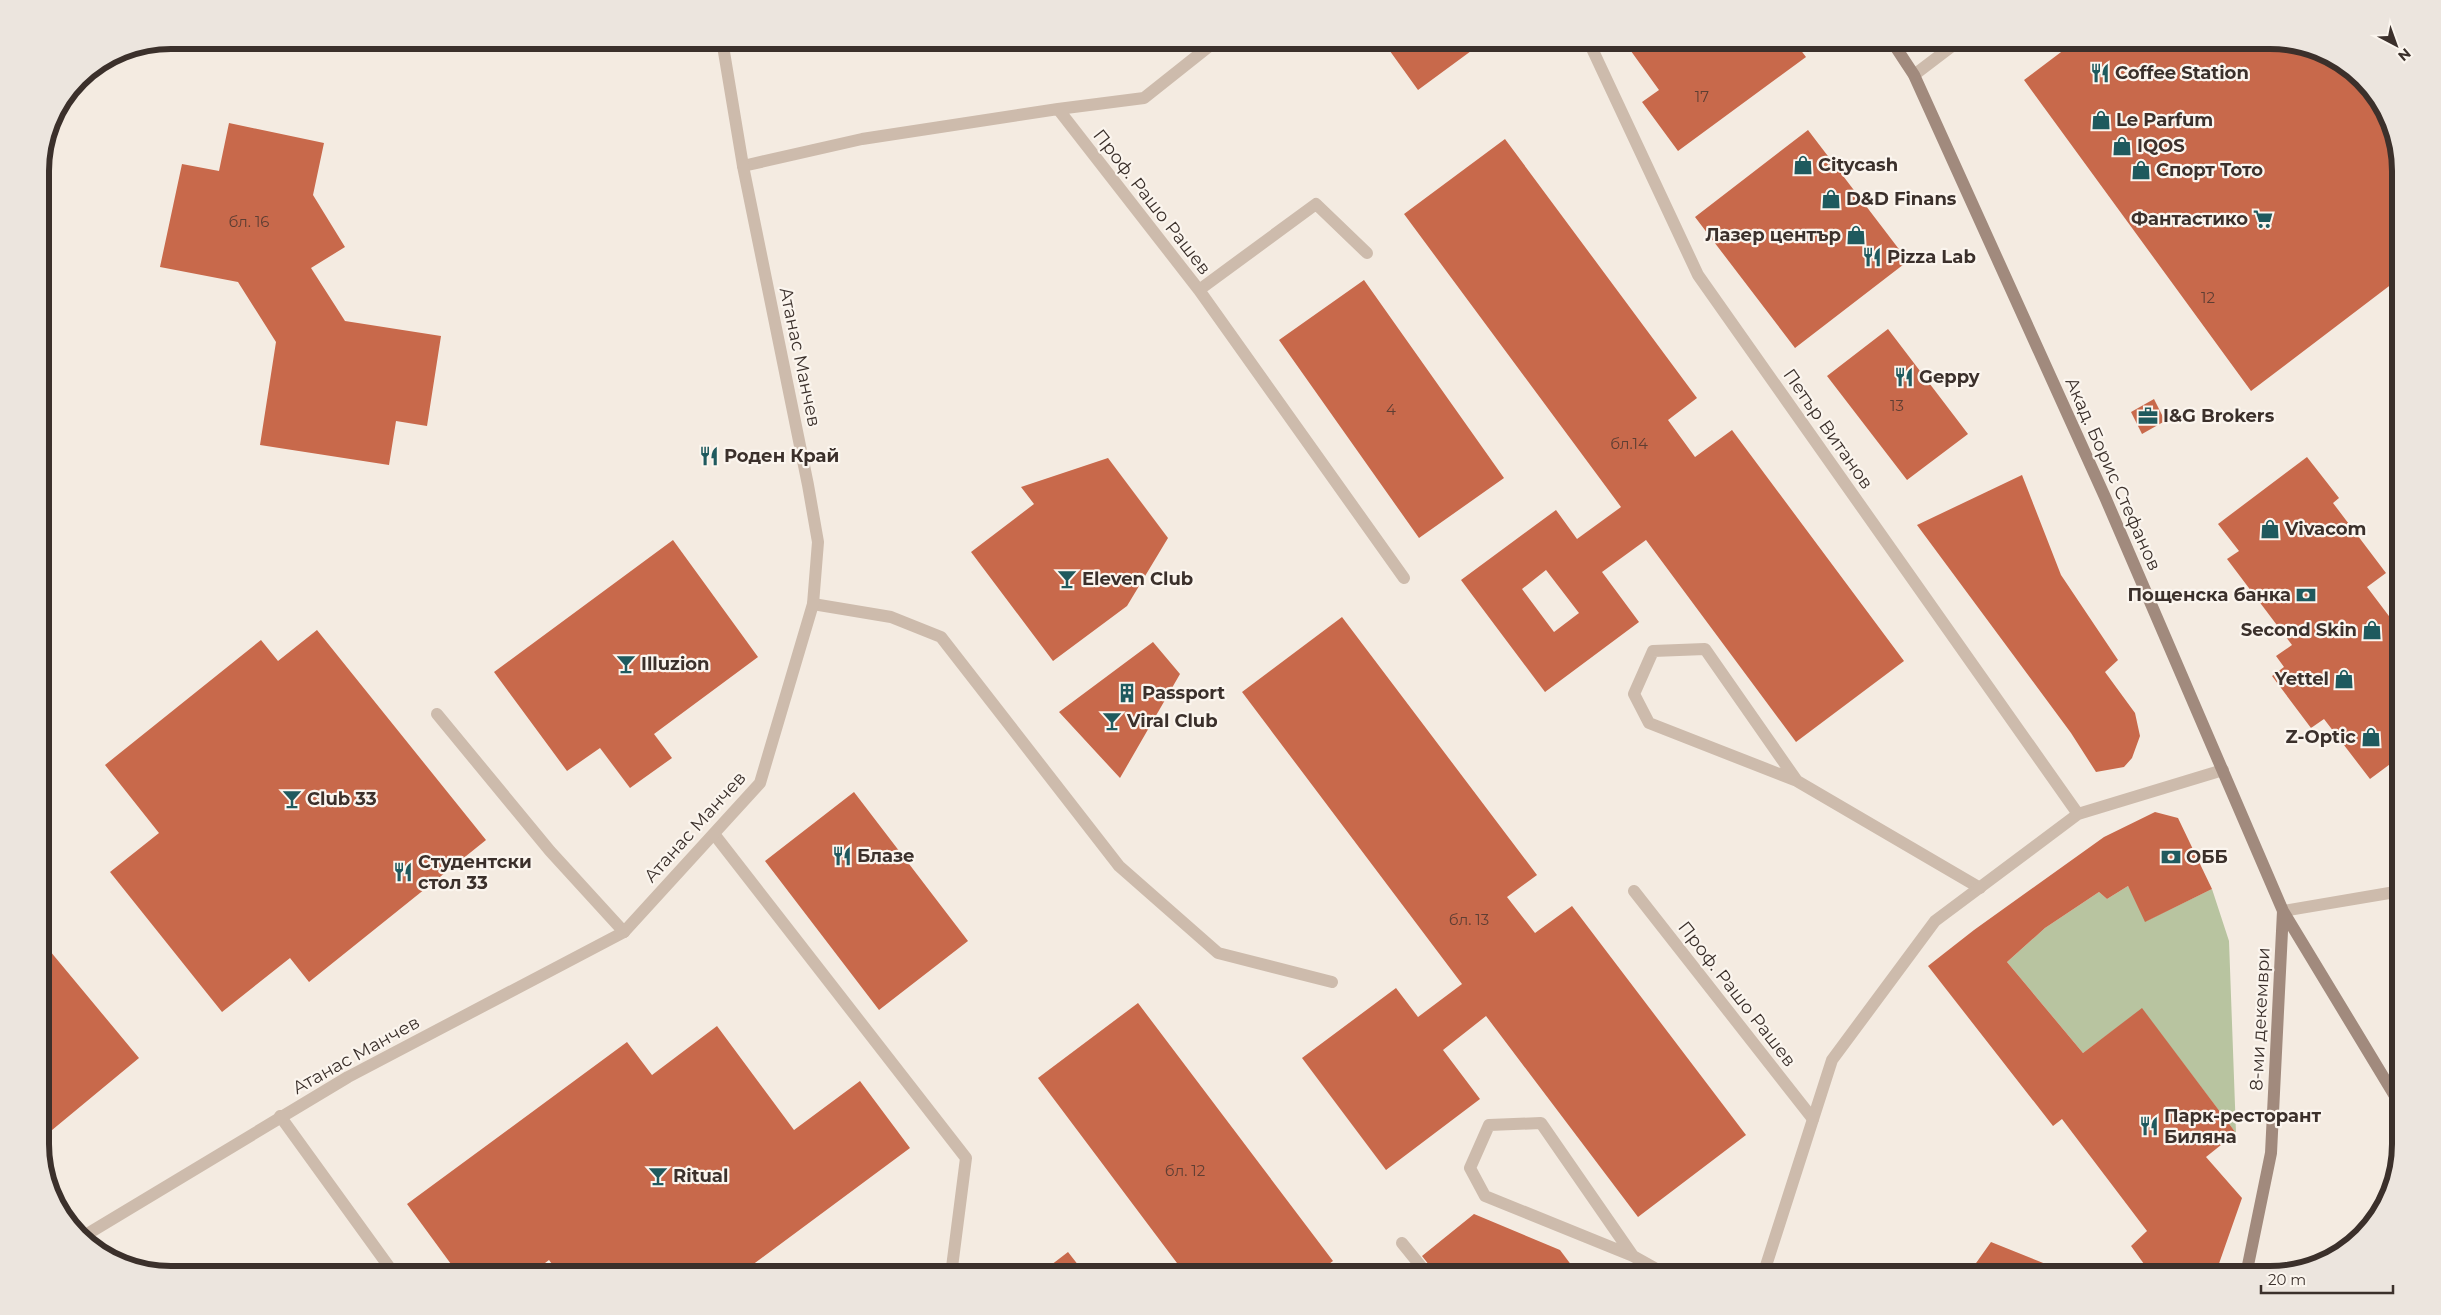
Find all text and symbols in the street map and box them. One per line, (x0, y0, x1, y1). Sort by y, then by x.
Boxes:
north arrow (2371, 20, 2421, 70)
text: N (2394, 44, 2415, 65)
restaurant icon: Coffee Station (2089, 62, 2111, 84)
place label: Coffee Station (2115, 62, 2249, 84)
house number: 17 (1695, 87, 1709, 106)
shop icon: Le Parfum (2090, 109, 2112, 131)
place label: Le Parfum (2116, 109, 2213, 131)
street label: Проф. Рашо Рашев (1088, 125, 1216, 279)
shop icon: IQOS (2111, 135, 2133, 157)
place label: IQOS (2137, 135, 2185, 157)
shop icon: Citycash (1792, 154, 1814, 176)
place label: Citycash (1818, 154, 1898, 176)
shop icon: Спорт Тото (2130, 159, 2152, 181)
place label: Спорт Тото (2156, 159, 2263, 181)
shop icon: D&D Finans (1820, 188, 1842, 210)
place label: D&D Finans (1846, 188, 1957, 210)
place label: Фантастико (2131, 208, 2248, 230)
supermarket icon: Фантастико (2252, 208, 2274, 230)
house number: бл. 16 (229, 212, 269, 231)
place label: Лазер център (1705, 224, 1841, 246)
shop icon: Лазер център (1845, 224, 1867, 246)
restaurant icon: Pizza Lab (1861, 246, 1883, 268)
place label: Pizza Lab (1887, 246, 1976, 268)
street label: Атанас Манчев (774, 285, 826, 429)
house number: 12 (2201, 288, 2215, 307)
street label: Петър Витанов (1778, 365, 1878, 493)
restaurant icon: Geppy (1893, 366, 1915, 388)
place label: Geppy (1919, 366, 1980, 388)
street label: Акад. Борис Стефанов (2060, 374, 2166, 574)
house number: 13 (1890, 396, 1904, 415)
house number: 4 (1386, 400, 1396, 419)
office icon: I&G Brokers (2137, 405, 2159, 427)
place label: I&G Brokers (2163, 405, 2275, 427)
house number: бл.14 (1610, 434, 1648, 453)
restaurant icon: Роден Край (698, 445, 720, 467)
place label: Роден Край (724, 445, 839, 467)
shop icon: Vivacom (2259, 518, 2281, 540)
place label: Vivacom (2284, 518, 2367, 540)
bar icon: Eleven Club (1056, 568, 1078, 590)
place label: Eleven Club (1082, 568, 1193, 590)
place label: Пощенска банка (2128, 584, 2291, 606)
bank icon: Пощенска банка (2295, 584, 2317, 606)
place label: Second Skin (2241, 619, 2357, 641)
shop icon: Second Skin (2361, 619, 2383, 641)
bar icon: Illuzion (615, 653, 637, 675)
place label: Illuzion (641, 653, 710, 675)
place label: Yettel (2274, 668, 2329, 690)
shop icon: Yettel (2333, 668, 2355, 690)
building icon: Passport (1116, 682, 1138, 704)
place label: Passport (1142, 682, 1225, 704)
bar icon: Viral Club (1101, 710, 1123, 732)
place label: Viral Club (1126, 710, 1218, 732)
place label: Z-Optic (2286, 726, 2356, 748)
shop icon: Z-Optic (2360, 726, 2382, 748)
street label: Атанас Манчев (639, 767, 751, 887)
bar icon: Club 33 (281, 788, 303, 810)
place label: Club 33 (307, 788, 377, 810)
restaurant icon: Блазе (831, 845, 853, 867)
place label: Блазе (857, 845, 915, 867)
bank icon: ОББ (2160, 846, 2182, 868)
place label: ОББ (2186, 846, 2228, 868)
place label: Студентски стол 33 (418, 851, 532, 894)
restaurant icon: Студентски стол 33 (392, 861, 414, 883)
house number: бл. 13 (1449, 910, 1489, 929)
street label: Проф. Рашо Рашев (1673, 917, 1801, 1071)
street label: 8-ми декември (2245, 947, 2275, 1091)
street label: Атанас Манчев (289, 1011, 423, 1099)
place label: Парк-ресторант Биляна (2164, 1105, 2321, 1148)
restaurant icon: Парк-ресторант Биляна (2138, 1115, 2160, 1137)
house number: бл. 12 (1165, 1161, 1205, 1180)
bar icon: Ritual (647, 1165, 669, 1187)
place label: Ritual (673, 1165, 728, 1187)
scale bar (2261, 1262, 2394, 1294)
text: 20 m (2268, 1270, 2306, 1289)

